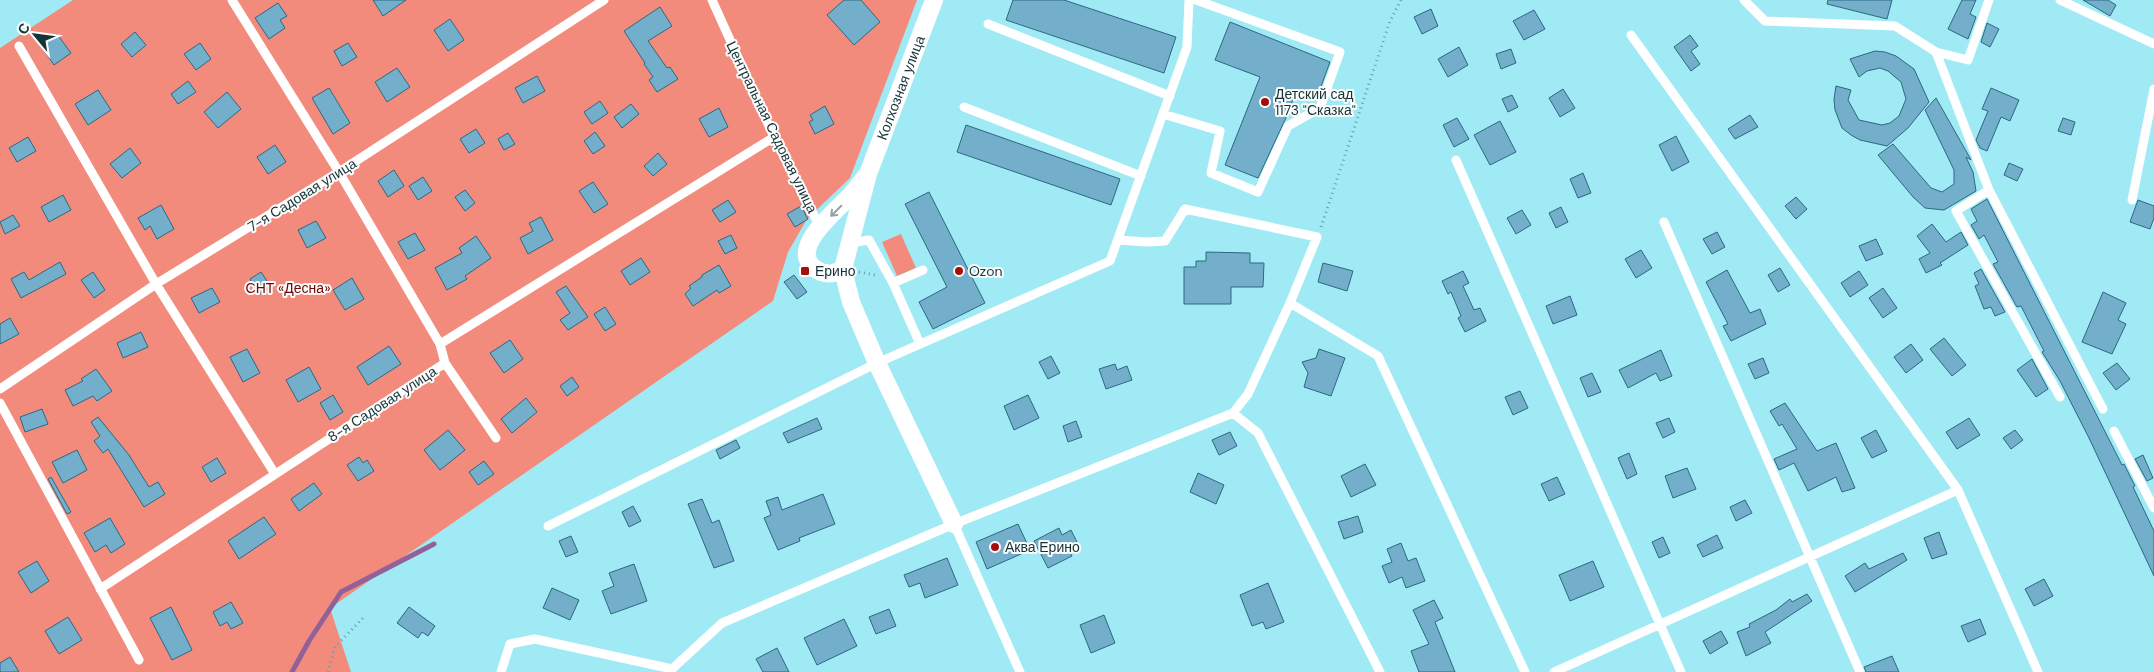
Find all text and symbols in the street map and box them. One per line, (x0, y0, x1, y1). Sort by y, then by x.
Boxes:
north arrow (10, 10, 60, 60)
text: С (13, 20, 34, 37)
street label: Колхозная улица (873, 33, 929, 142)
street label: Центральная Садовая улица (722, 38, 822, 216)
place label: Детский сад 1173 "Сказка" (1275, 85, 1356, 119)
marker: Детский сад 1173 "Сказка" (1259, 96, 1271, 108)
street label: 7-я Садовая улица (244, 154, 360, 236)
one-way arrow (830, 205, 842, 217)
place label: Ерино (815, 262, 856, 280)
place label: Ozon (969, 262, 1003, 280)
marker: Ерино (799, 265, 811, 277)
marker: Ozon (953, 265, 965, 277)
park label: СНТ «Десна» (246, 279, 330, 297)
street label: 8-я Садовая улица (324, 362, 440, 446)
place label: Аква Ерино (1005, 538, 1080, 556)
marker: Аква Ерино (989, 541, 1001, 553)

